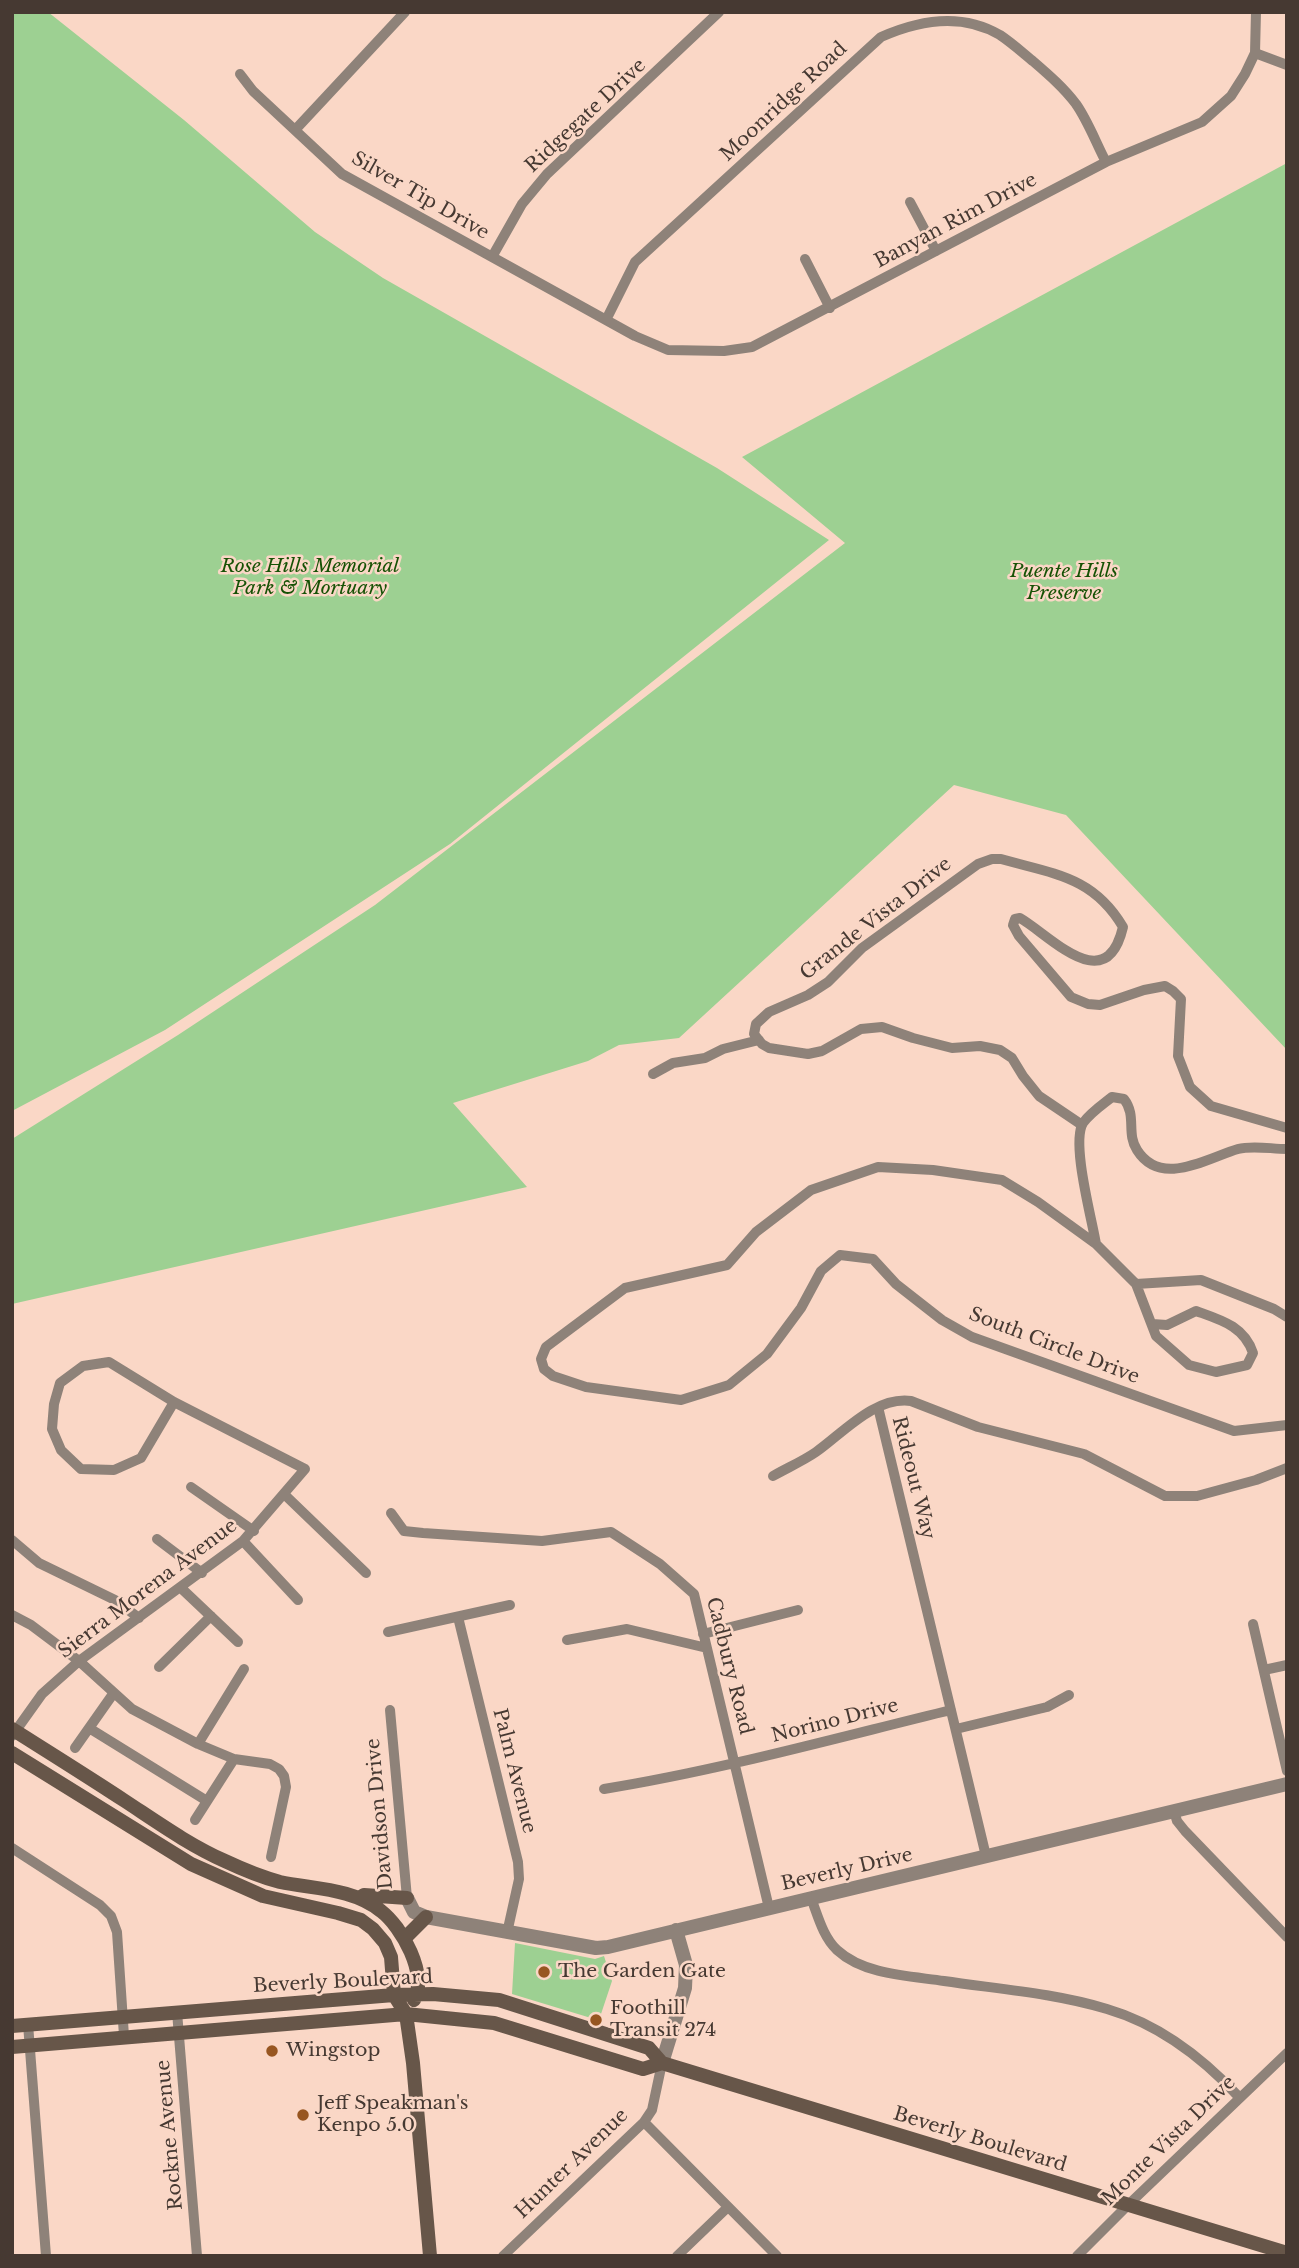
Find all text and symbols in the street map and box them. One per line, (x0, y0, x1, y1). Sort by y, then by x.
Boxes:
street label: Moonridge Road (716, 38, 852, 166)
street label: Ridgegate Drive (521, 54, 651, 178)
street label: Silver Tip Drive (347, 147, 493, 245)
street label: Banyan Rim Drive (871, 169, 1041, 273)
park label: Rose Hills Memorial Park & Mortuary (221, 556, 399, 600)
park label: Puente Hills Preserve (1010, 561, 1118, 605)
street label: Grande Vista Drive (796, 853, 956, 985)
street label: South Circle Drive (966, 1303, 1142, 1389)
street label: Rideout Way (887, 1414, 939, 1542)
street label: Sierra Morena Avenue (54, 1514, 242, 1664)
street label: Cadbury Road (701, 1595, 757, 1737)
street label: Norino Drive (769, 1694, 901, 1748)
street label: Palm Avenue (487, 1706, 541, 1836)
street label: Davidson Drive (362, 1737, 398, 1891)
street label: Beverly Drive (779, 1844, 915, 1896)
place label: The Garden Gate (558, 1961, 726, 1983)
marker: The Garden Gate (536, 1964, 552, 1980)
street label: Beverly Boulevard (252, 1966, 434, 1998)
place label: Foothill Transit 274 (610, 1998, 716, 2042)
marker: Foothill Transit 274 (588, 2012, 604, 2028)
place label: Wingstop (286, 2040, 380, 2062)
marker: Wingstop (264, 2043, 280, 2059)
street label: Rockne Avenue (152, 2059, 188, 2211)
street label: Monte Vista Drive (1098, 2071, 1240, 2211)
place label: Jeff Speakman's Kenpo 5.0 (317, 2093, 468, 2137)
street label: Beverly Boulevard (891, 2103, 1069, 2177)
street label: Hunter Avenue (511, 2104, 633, 2224)
marker: Jeff Speakman's Kenpo 5.0 (295, 2107, 311, 2123)

